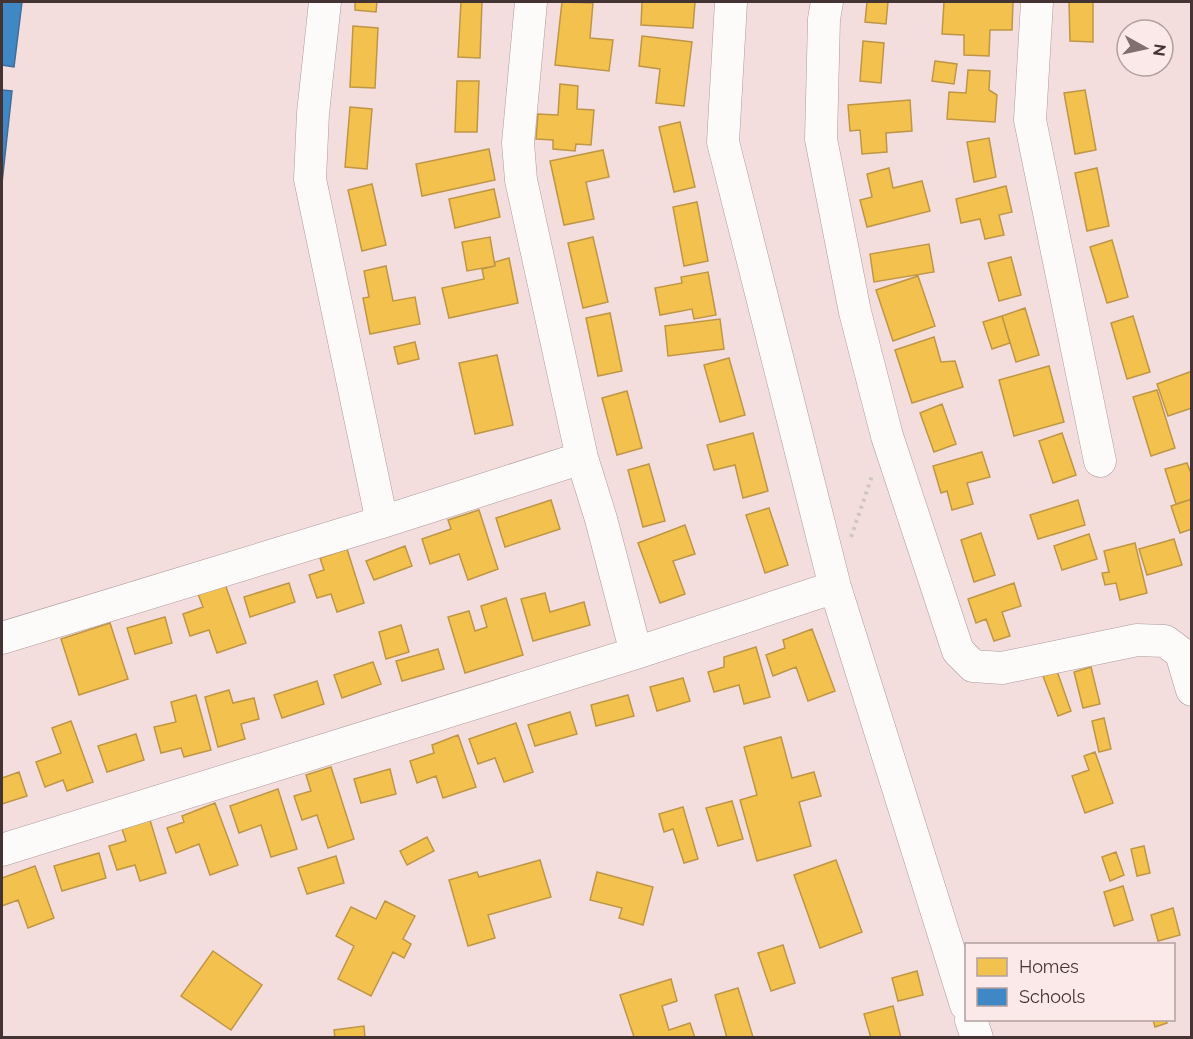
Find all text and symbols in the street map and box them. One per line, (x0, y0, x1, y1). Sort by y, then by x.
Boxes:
north arrow (1115, 18, 1175, 78)
text: N (1149, 43, 1170, 57)
legend (965, 943, 1175, 1021)
text: Homes (1019, 956, 1079, 977)
text: Schools (1019, 986, 1086, 1007)

